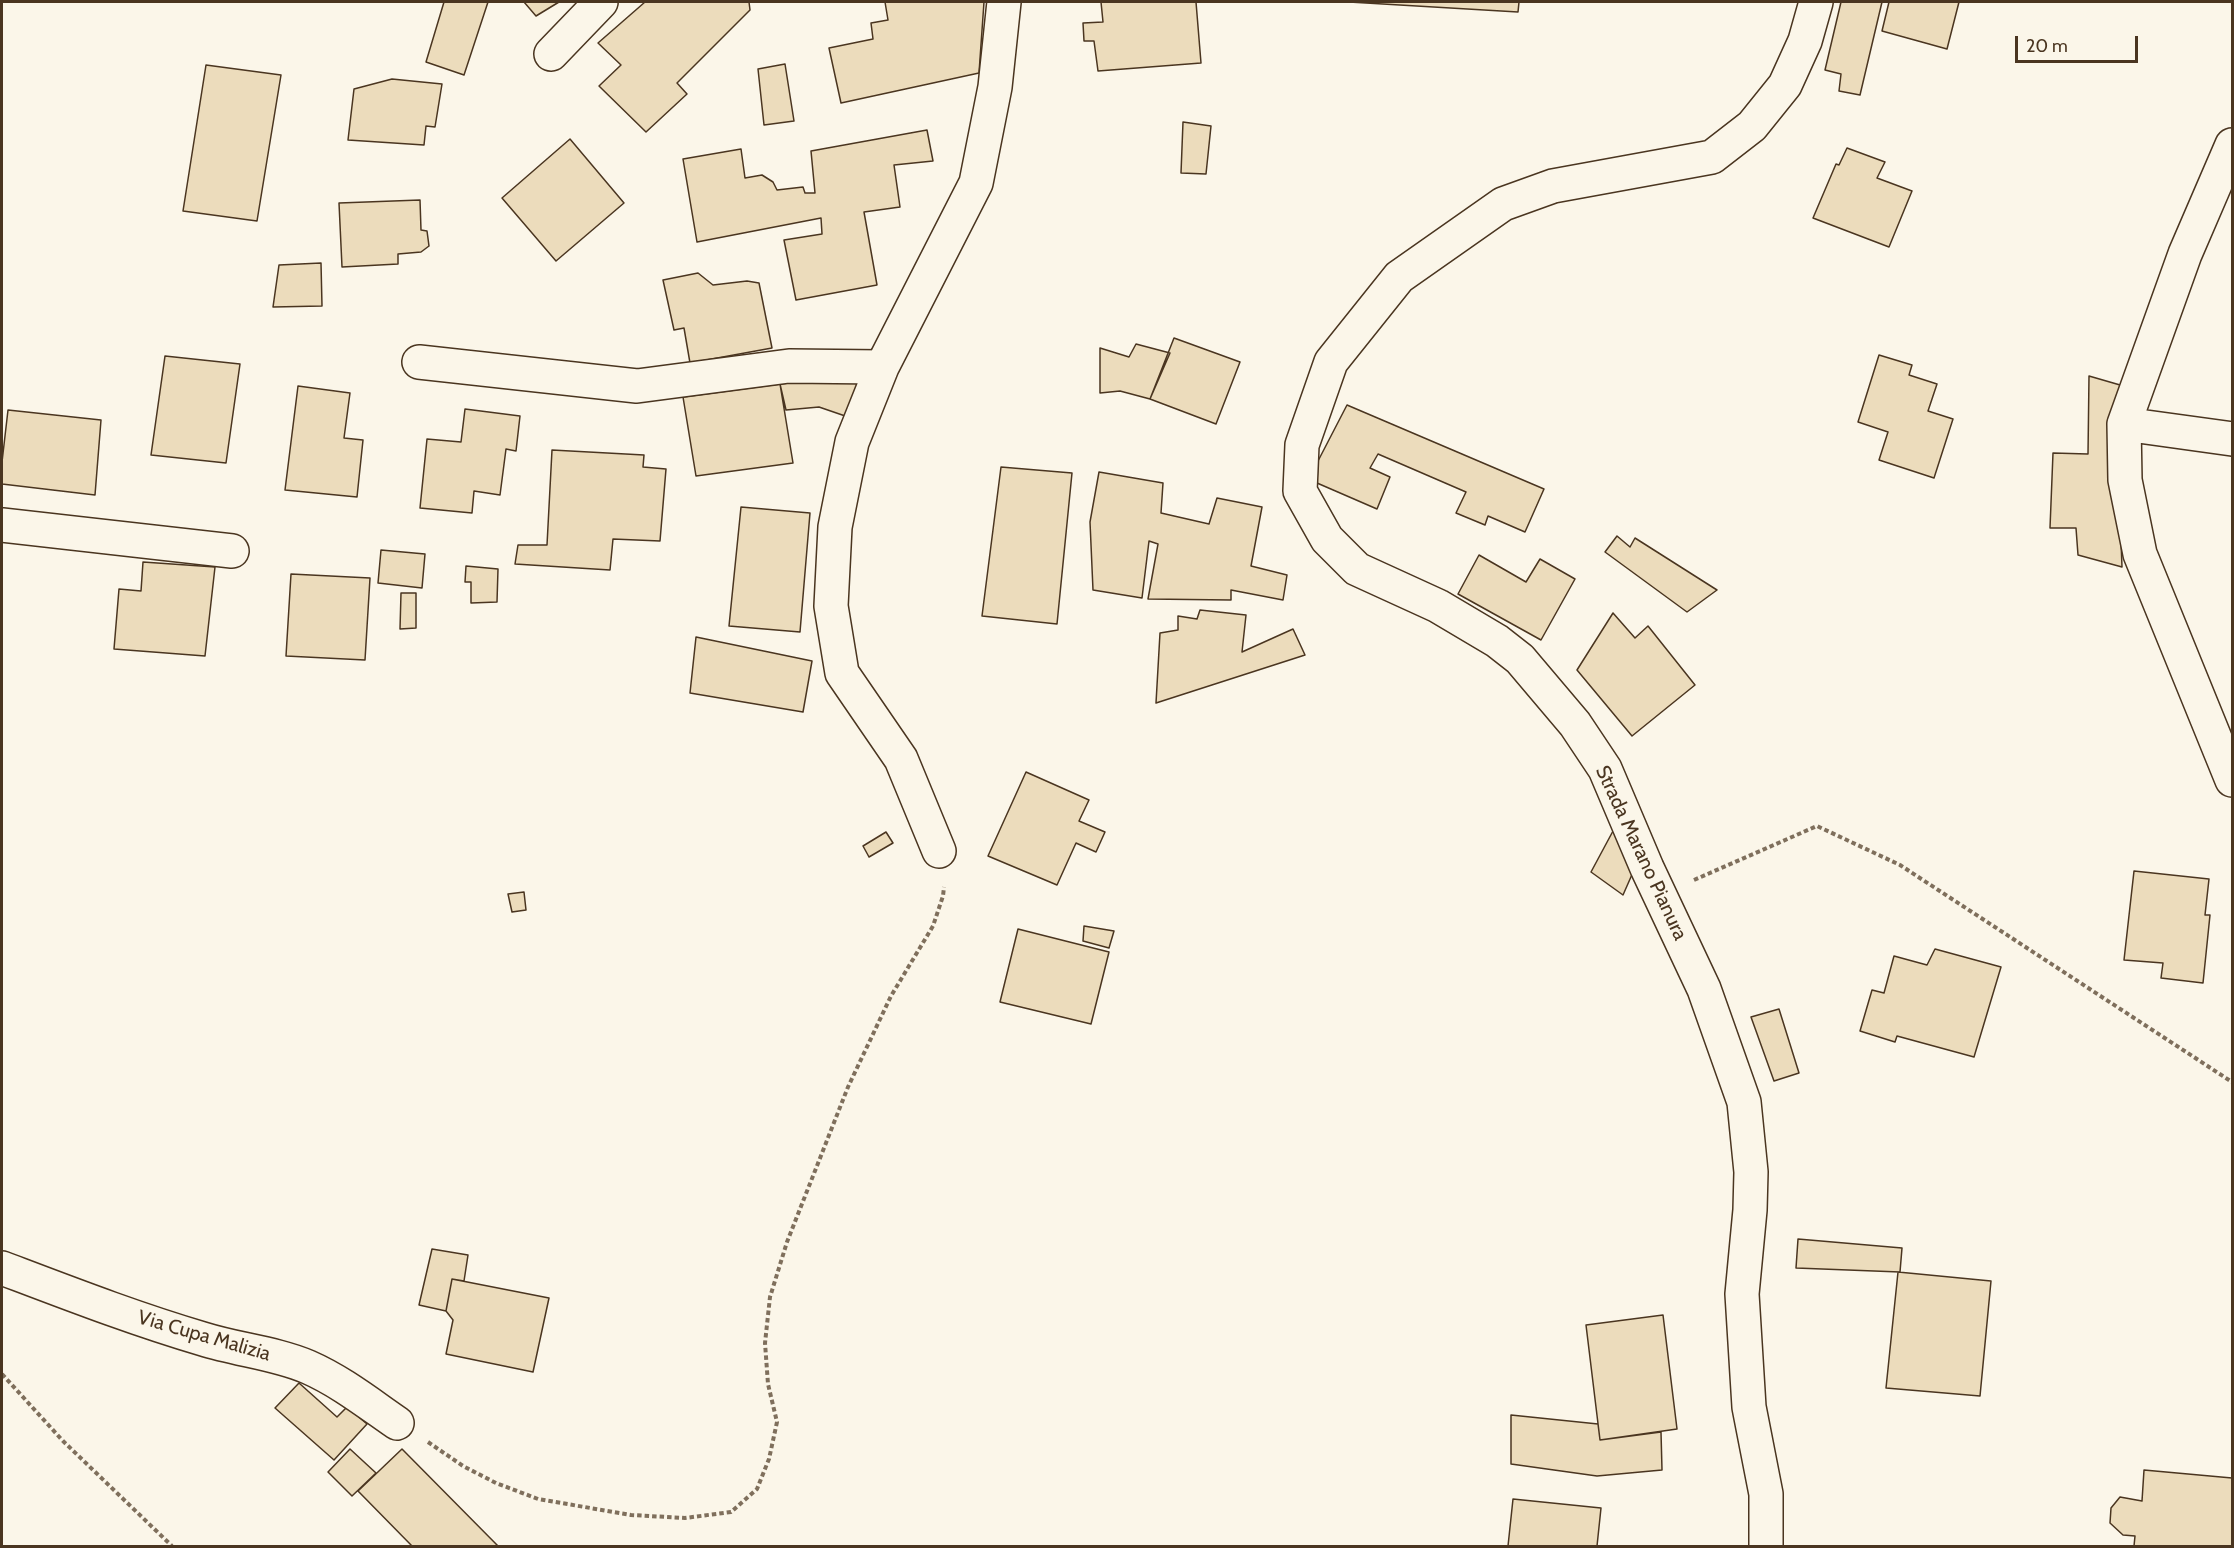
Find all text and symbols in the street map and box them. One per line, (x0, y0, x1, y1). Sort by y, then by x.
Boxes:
scale bar (2018, 24, 2141, 62)
text: 20 m (2026, 35, 2068, 57)
street label: Strada Marano Pianura (1590, 762, 1692, 944)
street label: Via Cupa Malizia (135, 1306, 273, 1366)

